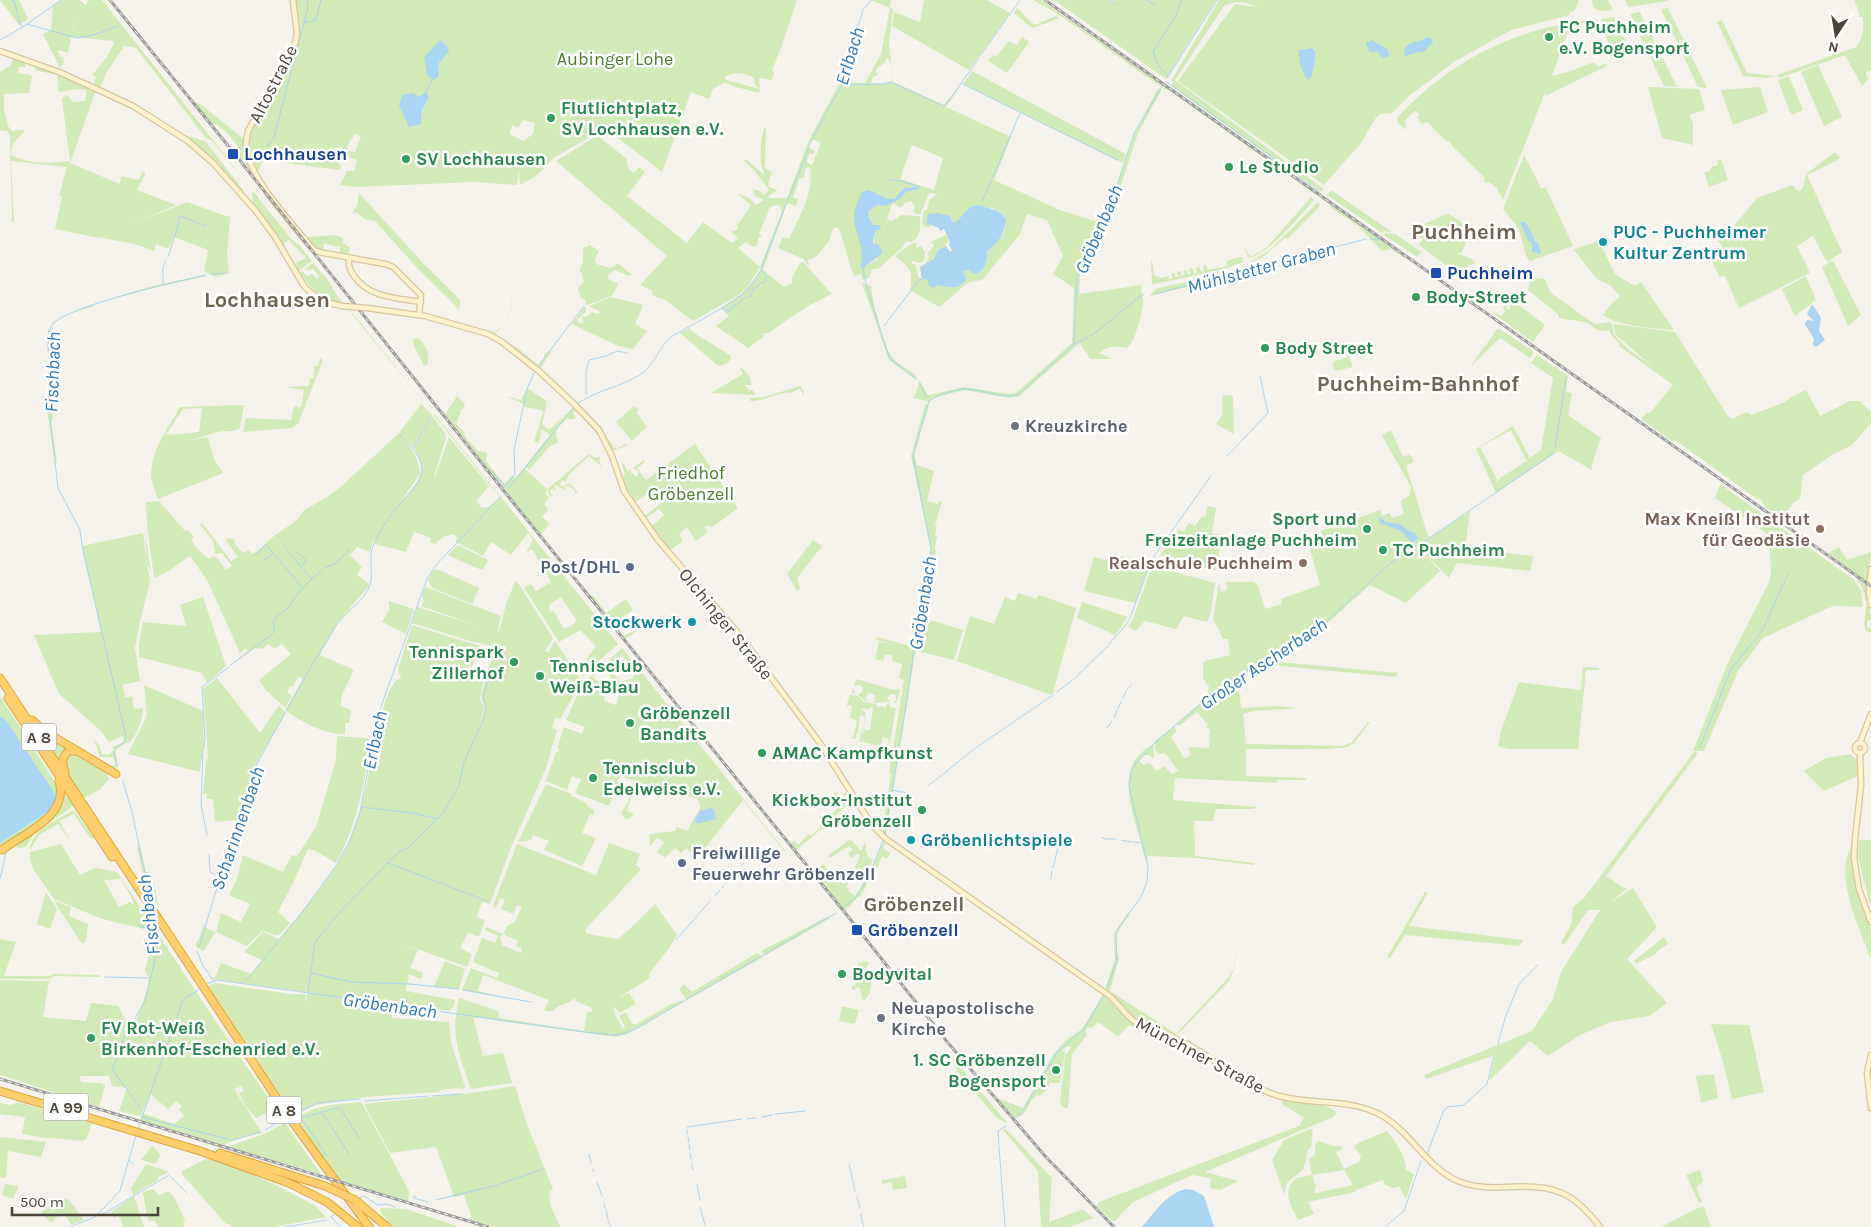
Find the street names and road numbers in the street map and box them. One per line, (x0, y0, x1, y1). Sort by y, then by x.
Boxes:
street label: Altostraße (244, 41, 302, 127)
street label: Olchinger Straße (674, 564, 778, 684)
road number: A 8 (22, 724, 56, 750)
street label: Münchner Straße (1132, 1012, 1268, 1098)
road number: A 99 (44, 1094, 88, 1120)
road number: A 8 (266, 1096, 302, 1124)

